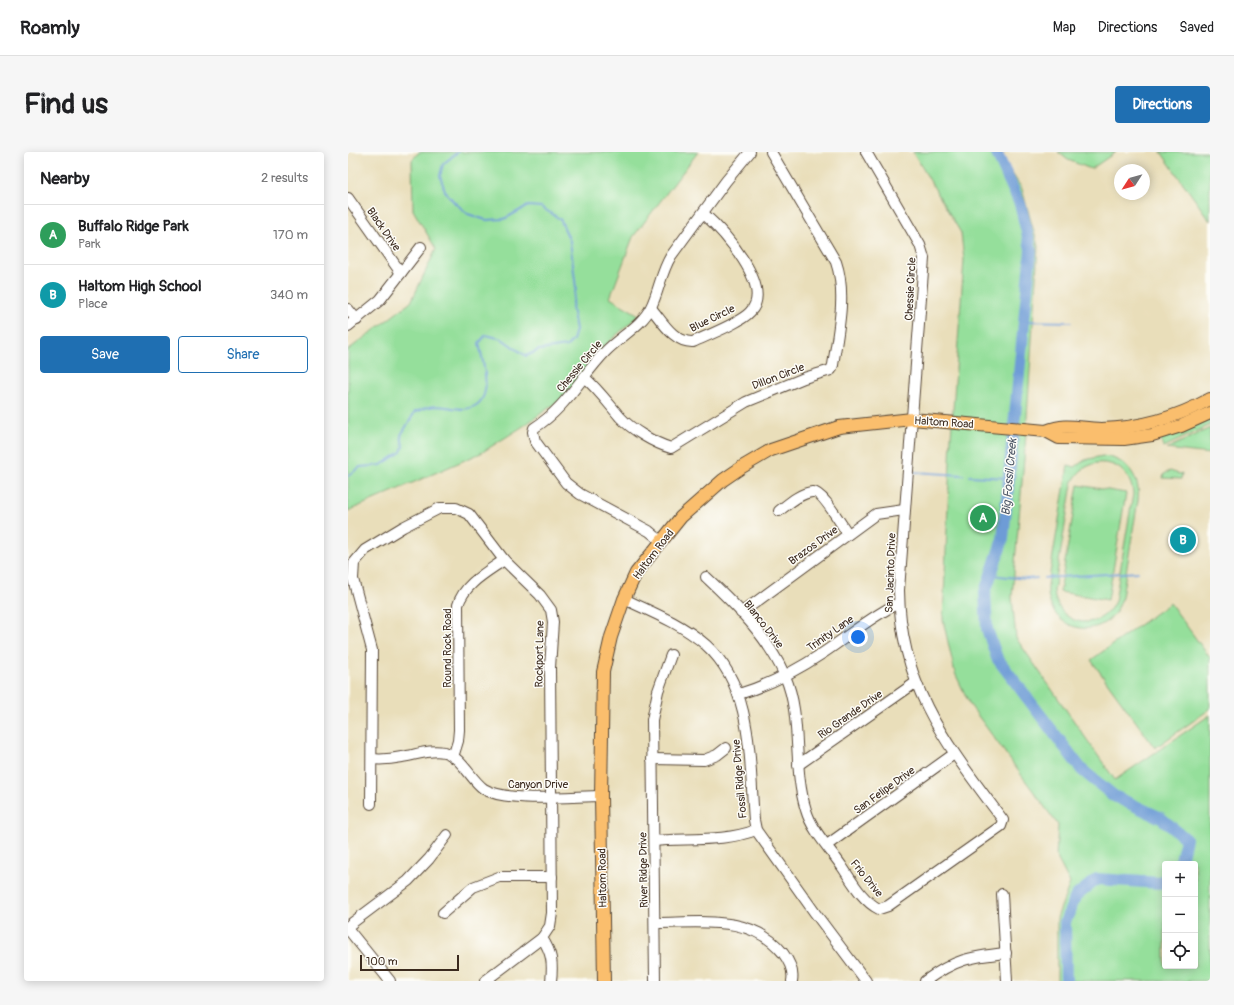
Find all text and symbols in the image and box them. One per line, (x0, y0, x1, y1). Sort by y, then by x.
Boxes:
text: Roamly (20, 16, 80, 40)
text: Map (1053, 19, 1076, 36)
text: Directions (1098, 19, 1157, 36)
text: Saved (1179, 19, 1214, 36)
button: Directions (1115, 86, 1210, 123)
text: Find us (24, 87, 108, 122)
north arrow (1114, 164, 1150, 200)
text: Nearby (40, 168, 89, 189)
text: 2 results (261, 170, 308, 186)
street label: Black Drive (364, 205, 404, 254)
text: Buffalo Ridge Park (78, 217, 189, 236)
text: A (49, 227, 57, 243)
text: 170 m (273, 227, 308, 243)
text: Park (78, 236, 101, 252)
street label: Chessie Circle (902, 257, 919, 321)
text: Haltom High School (78, 277, 202, 296)
text: B (49, 287, 57, 303)
text: 340 m (270, 287, 308, 303)
text: Place (78, 296, 107, 312)
street label: Blue Circle (688, 302, 737, 335)
button: Save (40, 336, 170, 373)
button: Share (178, 336, 308, 373)
street label: Chessie Circle (554, 337, 605, 395)
street label: Dillon Circle (750, 360, 807, 392)
street label: Haltom Road (914, 414, 974, 431)
water label: Big Fossil Creek (999, 437, 1020, 516)
pin: A (970, 503, 996, 533)
street label: Brazos Drive (786, 523, 841, 568)
pin: B (1170, 525, 1196, 555)
street label: Haltom Road (630, 527, 677, 582)
street label: San Jacinto Drive (883, 532, 898, 613)
street label: Blanco Drive (741, 598, 787, 651)
street label: Round Rock Road (441, 608, 454, 688)
street label: Trinity Lane (804, 612, 857, 654)
street label: Rockport Lane (532, 620, 547, 688)
your location (848, 627, 868, 647)
street label: Rio Grande Drive (816, 687, 885, 741)
street label: Fossil Ridge Drive (730, 738, 749, 819)
street label: San Felipe Drive (851, 763, 918, 817)
street label: Canyon Drive (508, 778, 569, 791)
street label: River Ridge Drive (636, 831, 651, 908)
street label: Haltom Road (595, 848, 610, 908)
street label: Frio Drive (848, 857, 886, 900)
map controls (1162, 861, 1198, 969)
button: + (1162, 861, 1198, 897)
button: − (1162, 897, 1198, 933)
button: locate (1162, 933, 1198, 969)
scale bar (360, 953, 459, 972)
text: 100 m (366, 955, 397, 968)

